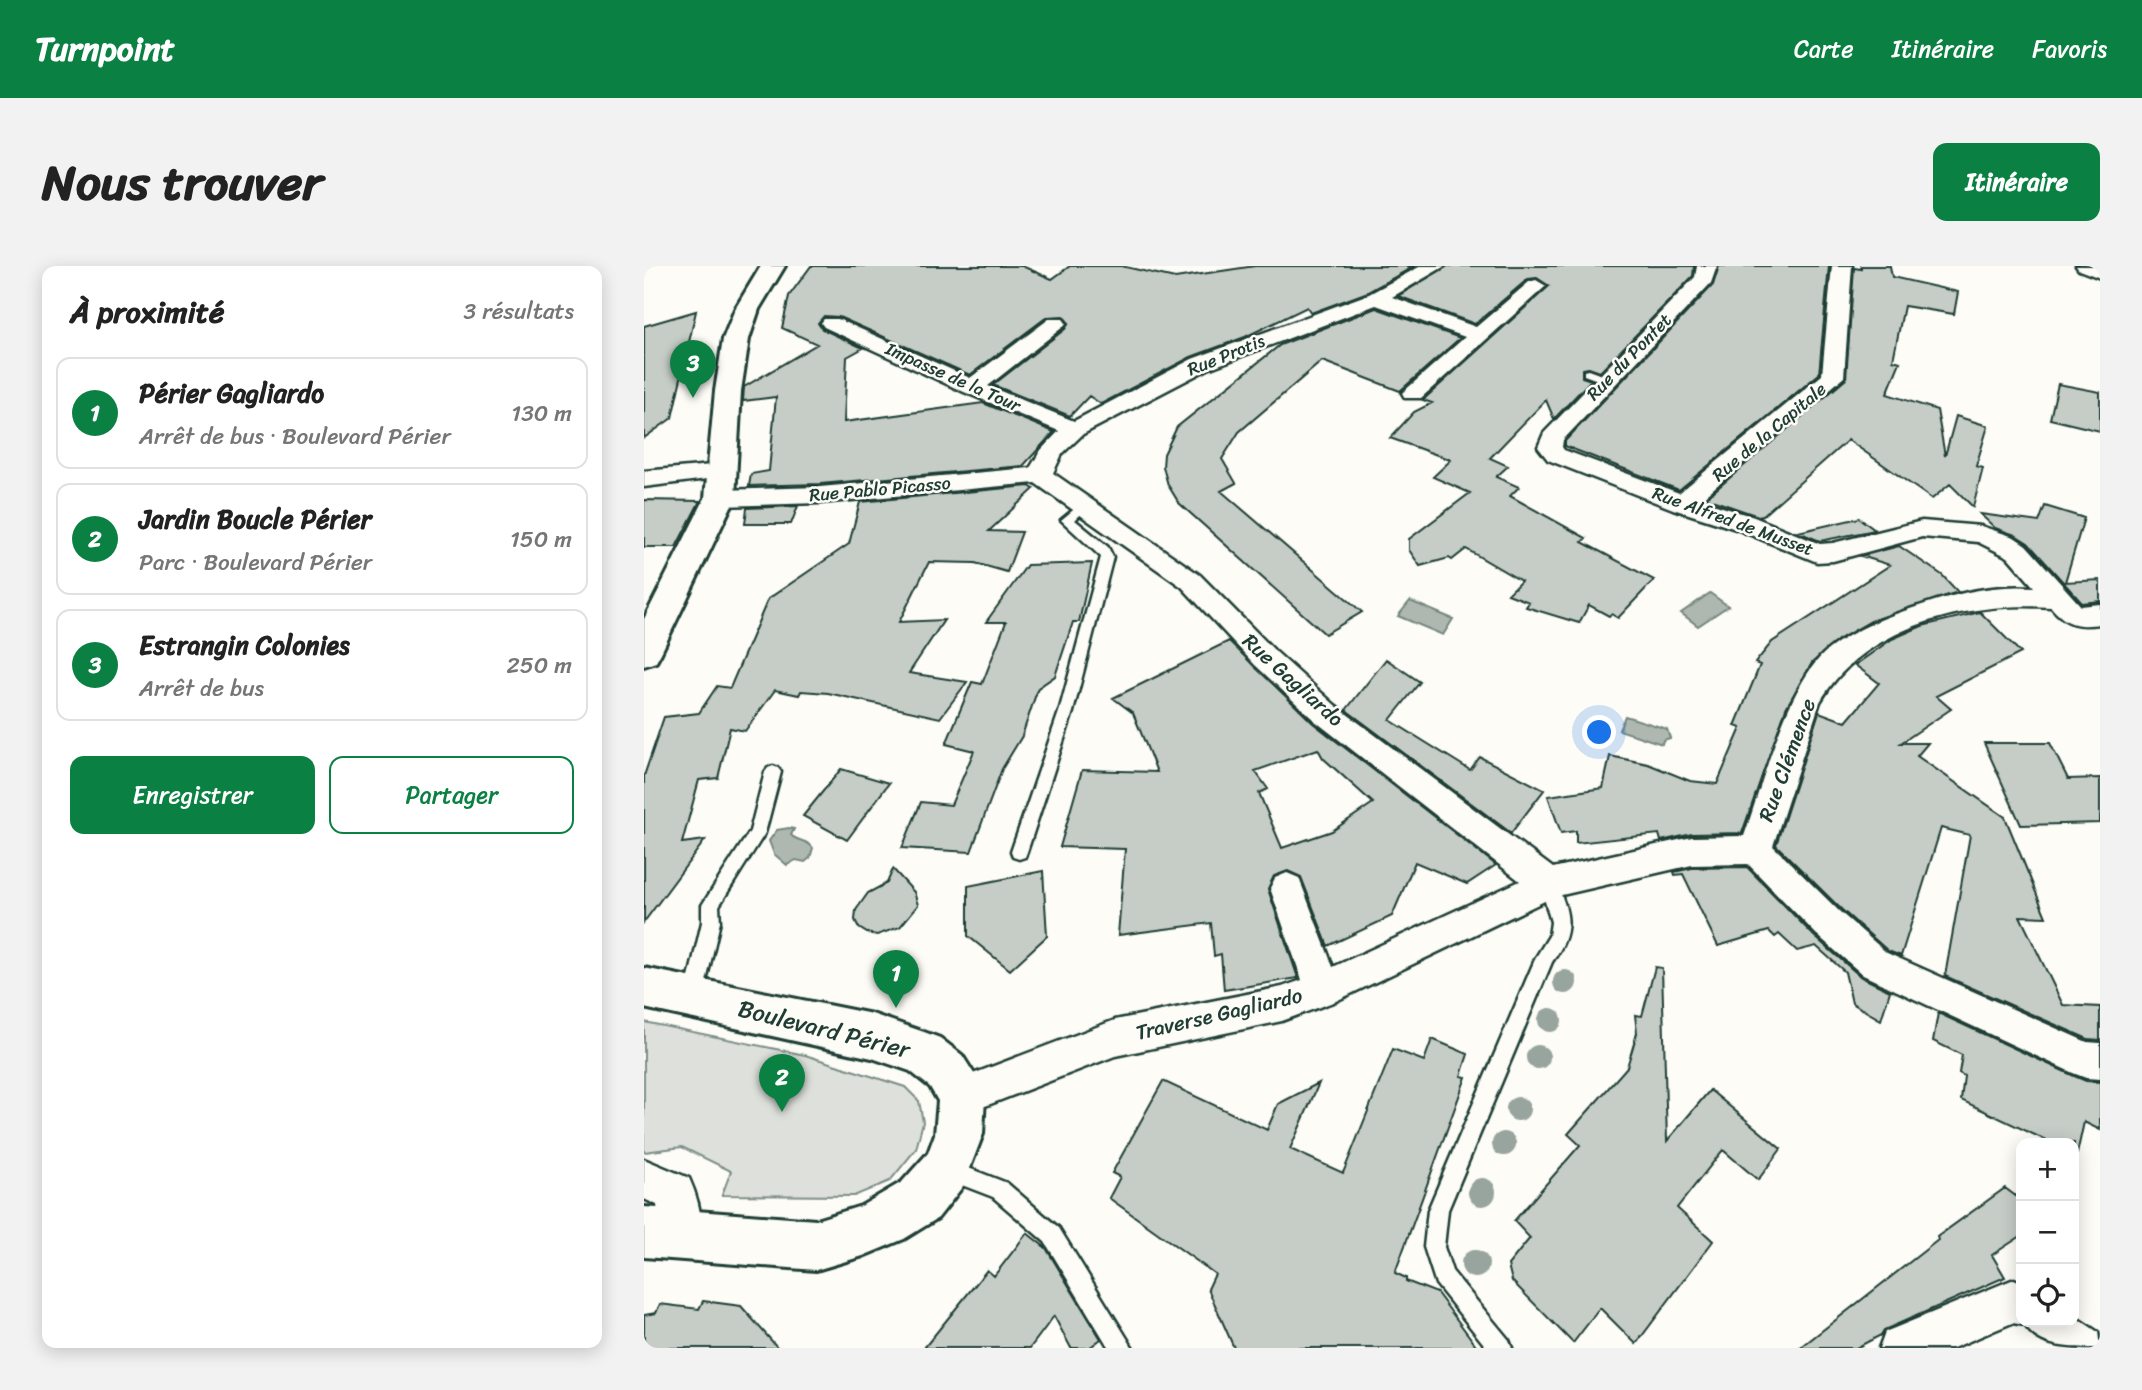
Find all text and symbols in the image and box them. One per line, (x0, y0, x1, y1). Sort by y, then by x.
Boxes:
text: Turnpoint (35, 20, 175, 78)
text: Carte (1794, 28, 1854, 70)
text: Itinéraire (1892, 28, 1994, 70)
text: Favoris (2032, 28, 2107, 70)
text: Nous trouver (42, 139, 322, 226)
button: Itinéraire (1933, 143, 2100, 221)
text: À proximité (70, 285, 224, 339)
text: 3 résultats (464, 291, 574, 332)
street label: Rue du Pontet (1578, 305, 1680, 409)
street label: Rue Protis (1182, 325, 1270, 385)
street label: Impasse de la Tour (879, 332, 1027, 422)
pin: 3 (670, 340, 716, 398)
text: Périer Gagliardo (139, 370, 324, 416)
street label: Rue de la Capitale (1704, 374, 1834, 490)
text: 1 (90, 393, 100, 434)
text: 130 m (511, 393, 572, 434)
text: Arrêt de bus · Boulevard Périer (139, 416, 451, 457)
street label: Rue Pablo Picasso (808, 467, 952, 511)
street label: Rue Alfred de Musset (1648, 477, 1818, 565)
text: Jardin Boucle Périer (139, 496, 371, 542)
text: 2 (88, 519, 102, 560)
text: 150 m (510, 519, 572, 560)
text: Parc · Boulevard Périer (139, 542, 372, 583)
text: Estrangin Colonies (139, 622, 350, 668)
street label: Rue Gagliardo (1233, 623, 1353, 737)
text: 3 (89, 645, 101, 686)
text: 250 m (506, 645, 572, 686)
text: Arrêt de bus (139, 668, 264, 709)
street label: Rue Clémence (1747, 693, 1827, 827)
your location (1582, 715, 1616, 749)
button: Enregistrer (70, 756, 315, 834)
button: Partager (329, 756, 574, 834)
pin: 1 (873, 950, 919, 1008)
street label: Traverse Gagliardo (1132, 976, 1307, 1052)
street label: Boulevard Périer (733, 987, 916, 1071)
pin: 2 (759, 1054, 805, 1112)
map controls (2016, 1138, 2079, 1327)
button: + (2016, 1138, 2079, 1201)
button: − (2016, 1201, 2079, 1264)
button: locate (2016, 1264, 2079, 1327)

